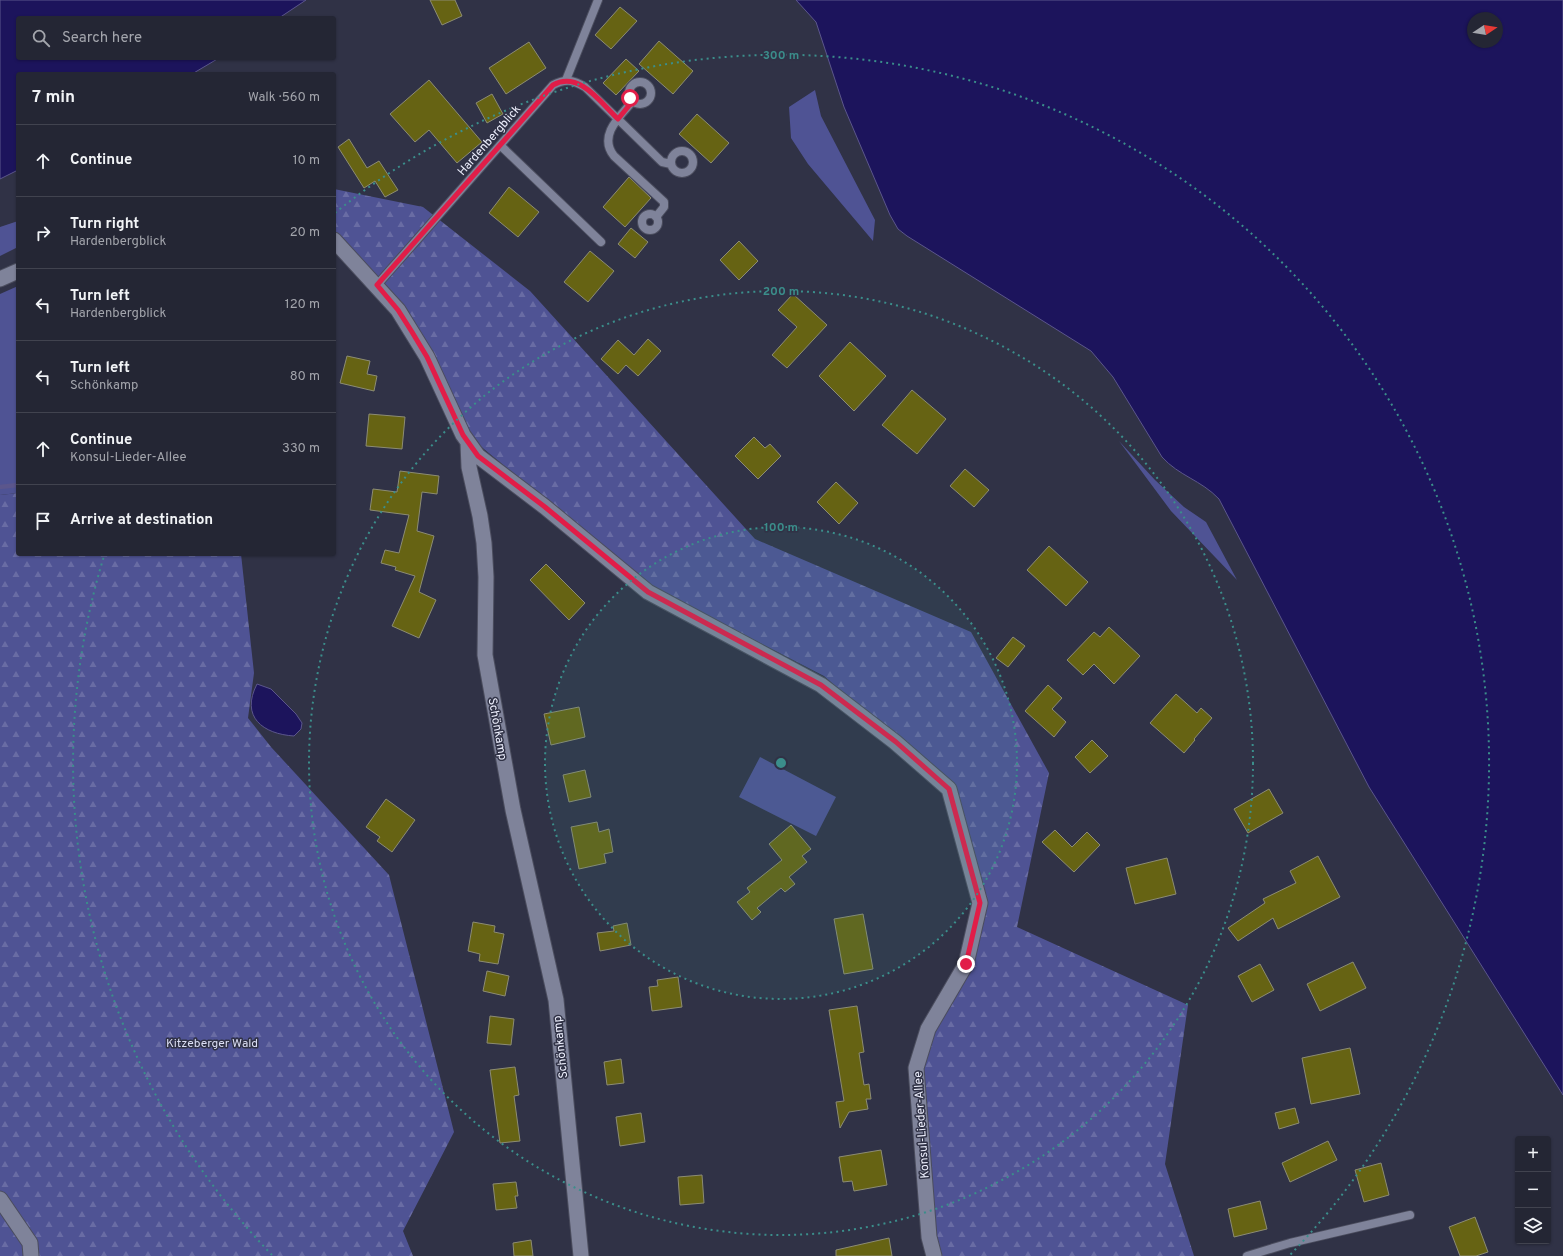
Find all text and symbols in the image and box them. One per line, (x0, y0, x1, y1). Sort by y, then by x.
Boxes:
north arrow (1467, 12, 1503, 48)
search box (16, 16, 336, 60)
icon: search (30, 27, 52, 49)
text: Search here (62, 29, 142, 48)
text: 300 m (763, 48, 799, 64)
text: 7 min (32, 87, 75, 109)
route start (621, 89, 639, 107)
text: Walk · 560 m (248, 90, 320, 106)
street label: Hardenbergblick (455, 102, 525, 179)
icon: ahead (32, 150, 54, 172)
text: Continue (70, 151, 132, 170)
text: 10 m (293, 153, 320, 169)
text: Turn right (70, 215, 139, 234)
icon: right (32, 222, 54, 244)
text: 20 m (290, 225, 320, 241)
text: Hardenbergblick (70, 234, 166, 250)
text: 200 m (763, 284, 799, 300)
text: Turn left (70, 287, 130, 306)
icon: left (32, 294, 54, 316)
text: 120 m (285, 297, 320, 313)
text: Hardenbergblick (70, 306, 166, 322)
text: Turn left (70, 359, 130, 378)
icon: left (32, 366, 54, 388)
text: 80 m (290, 369, 320, 385)
text: Schönkamp (70, 378, 138, 394)
text: Continue (70, 431, 132, 450)
icon: ahead (32, 438, 54, 460)
text: 330 m (282, 441, 320, 457)
text: Konsul-Lieder-Allee (70, 450, 186, 466)
icon: arrive (32, 510, 54, 532)
text: Arrive at destination (70, 511, 213, 530)
text: 100 m (764, 520, 798, 536)
street label: Schönkamp (484, 697, 510, 762)
centre of rings (774, 756, 788, 770)
route end (957, 955, 975, 973)
street label: Schönkamp (550, 1014, 572, 1079)
park label: Kitzeberger Wald (166, 1036, 258, 1052)
street label: Konsul-Lieder-Allee (910, 1071, 934, 1179)
map controls (1515, 1136, 1551, 1244)
button: + (1515, 1136, 1551, 1172)
button: − (1515, 1172, 1551, 1208)
button: layers (1515, 1208, 1551, 1244)

